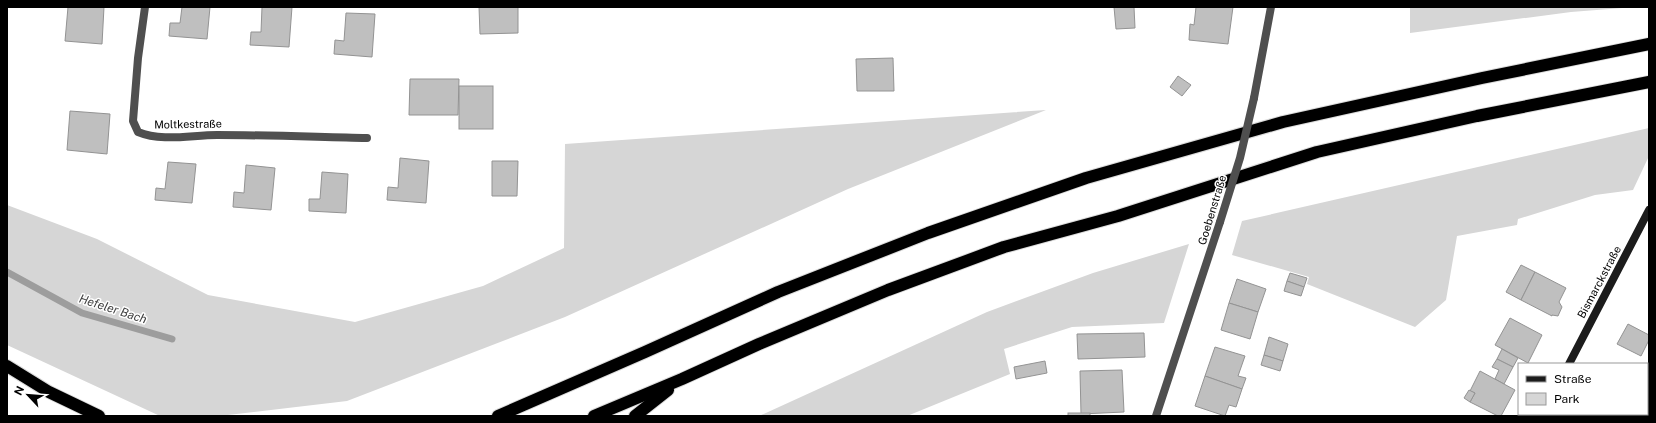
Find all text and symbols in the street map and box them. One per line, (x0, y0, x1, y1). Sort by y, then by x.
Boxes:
street label: Moltkestraße (154, 117, 222, 131)
street label: Goebenstraße (1196, 174, 1228, 246)
street label: Bismarckstraße (1575, 244, 1623, 320)
water label: Hefeler Bach (77, 291, 149, 327)
legend (1518, 363, 1648, 415)
text: Straße (1554, 372, 1592, 386)
north arrow (8, 375, 48, 415)
text: N (12, 384, 26, 397)
text: Park (1554, 392, 1580, 406)

